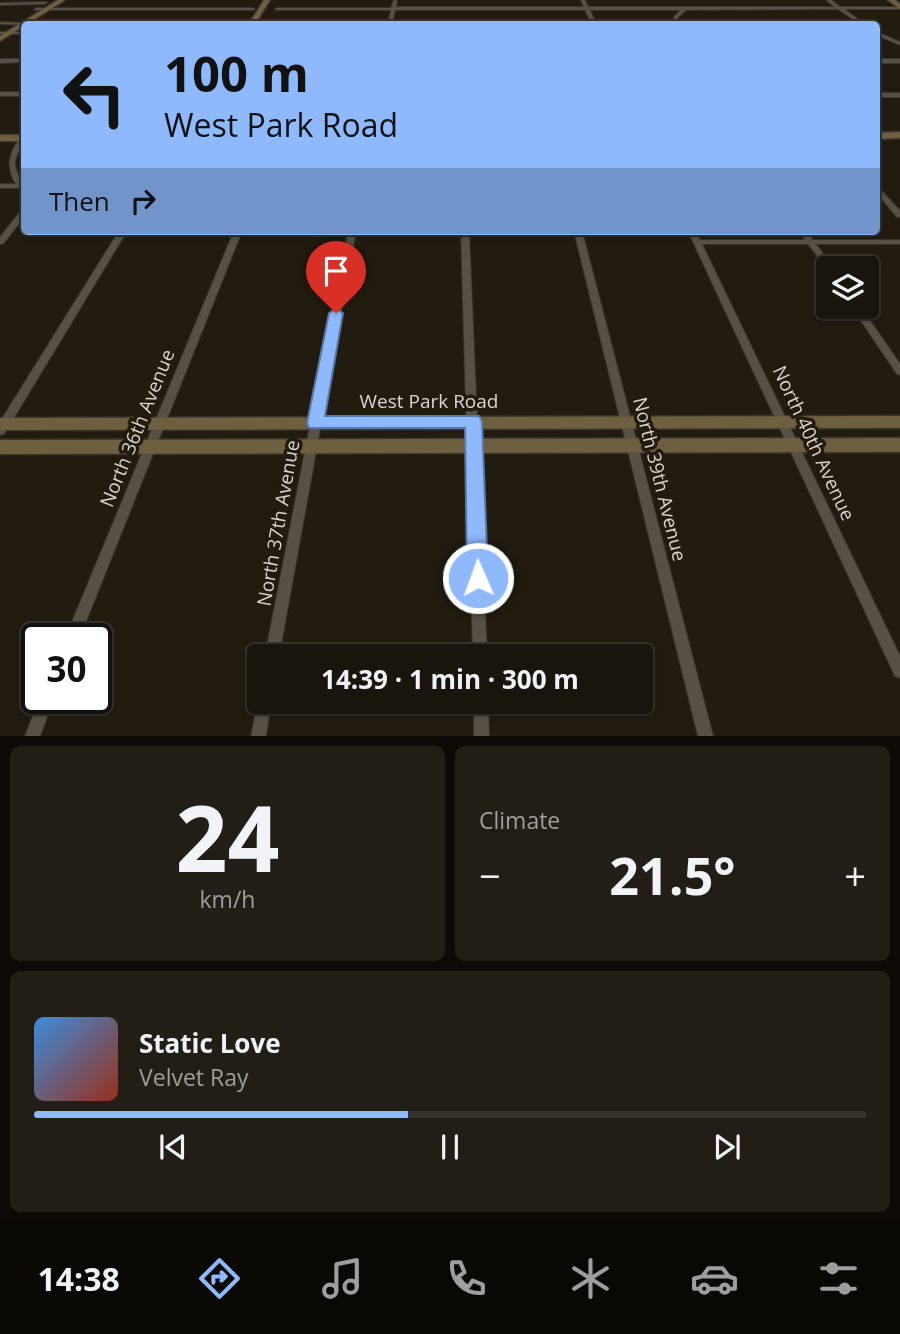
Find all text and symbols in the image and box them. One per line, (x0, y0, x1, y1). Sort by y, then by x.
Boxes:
text: 100 m (164, 40, 309, 106)
icon: left (49, 49, 140, 140)
text: West Park Road (164, 103, 398, 146)
icon: right (124, 182, 162, 220)
text: Then (49, 183, 110, 219)
pin (306, 241, 366, 313)
icon: arrive (317, 252, 355, 290)
map controls (816, 256, 879, 319)
button: layers (816, 256, 879, 319)
street label: North 36th Avenue (93, 345, 181, 511)
street label: North 40th Avenue (767, 361, 861, 525)
street label: West Park Road (360, 388, 498, 414)
street label: North 39th Avenue (627, 394, 693, 564)
street label: North 37th Avenue (251, 438, 305, 608)
position arrow (441, 541, 515, 615)
speed limit sign: 30 (21, 623, 112, 714)
text: 14:39 · 1 min · 300 m (321, 661, 579, 697)
text: 24 (175, 775, 280, 899)
text: Climate (479, 804, 560, 836)
text: 21.5° (609, 839, 736, 910)
text: − (479, 849, 501, 901)
text: + (844, 849, 866, 901)
text: km/h (200, 883, 255, 915)
text: Static Love (139, 1025, 281, 1061)
text: Velvet Ray (139, 1061, 249, 1093)
icon: previous (154, 1128, 192, 1166)
icon: pause (431, 1128, 469, 1166)
icon: next (708, 1128, 746, 1166)
icon: directions (195, 1254, 244, 1303)
icon: music (318, 1254, 367, 1303)
icon: phone (442, 1254, 491, 1303)
icon: climate (566, 1254, 615, 1303)
icon: car (690, 1254, 739, 1303)
icon: filters (814, 1254, 863, 1303)
text: 14:38 (37, 1257, 120, 1300)

